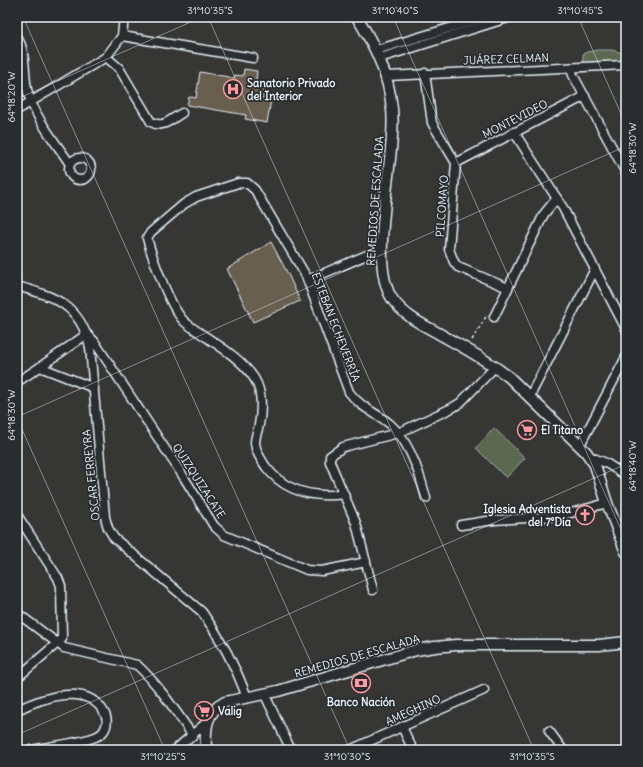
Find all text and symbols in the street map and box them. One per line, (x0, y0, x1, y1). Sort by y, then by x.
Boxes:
text: 31°10'35"S (187, 4, 233, 17)
text: 31°10'40"S (372, 4, 419, 17)
text: 31°10'45"S (557, 4, 603, 17)
street label: JUÁREZ CELMAN (463, 50, 549, 67)
text: 64°18'20"W (5, 71, 18, 123)
place label: Sanatorio Privado del Interior (247, 76, 335, 103)
hospital icon: Sanatorio Privado del Interior (222, 78, 244, 100)
street label: MONTEVIDEO (480, 97, 550, 141)
text: 64°18'30"W (626, 122, 639, 174)
street label: REMEDIOS DE ESCALADA (363, 136, 387, 266)
street label: PILCOMAYO (433, 174, 451, 238)
street label: ESTEBAN ECHEVERRÍA (309, 270, 364, 384)
text: 64°18'30"W (5, 389, 18, 441)
supermarket icon: El Titano (516, 419, 538, 441)
place label: El Titano (541, 423, 583, 437)
street label: OSCAR FERREYRA (79, 429, 103, 521)
text: 64°18'40"W (626, 440, 639, 492)
street label: QUIZQUIZACATE (170, 441, 228, 521)
place label: Iglesia Adventista del 7°Día (483, 502, 572, 529)
church icon: Iglesia Adventista del 7°Día (574, 504, 596, 526)
street label: REMEDIOS DE ESCALADA (293, 631, 421, 681)
bank icon: Banco Nación (350, 672, 372, 694)
street label: AMEGHINO (383, 692, 443, 728)
place label: Banco Nación (327, 695, 396, 709)
supermarket icon: Valig (193, 700, 215, 722)
place label: Valig (218, 704, 242, 719)
text: 31°10'25"S (140, 750, 186, 763)
text: 31°10'30"S (324, 750, 371, 763)
text: 31°10'35"S (509, 750, 555, 763)

